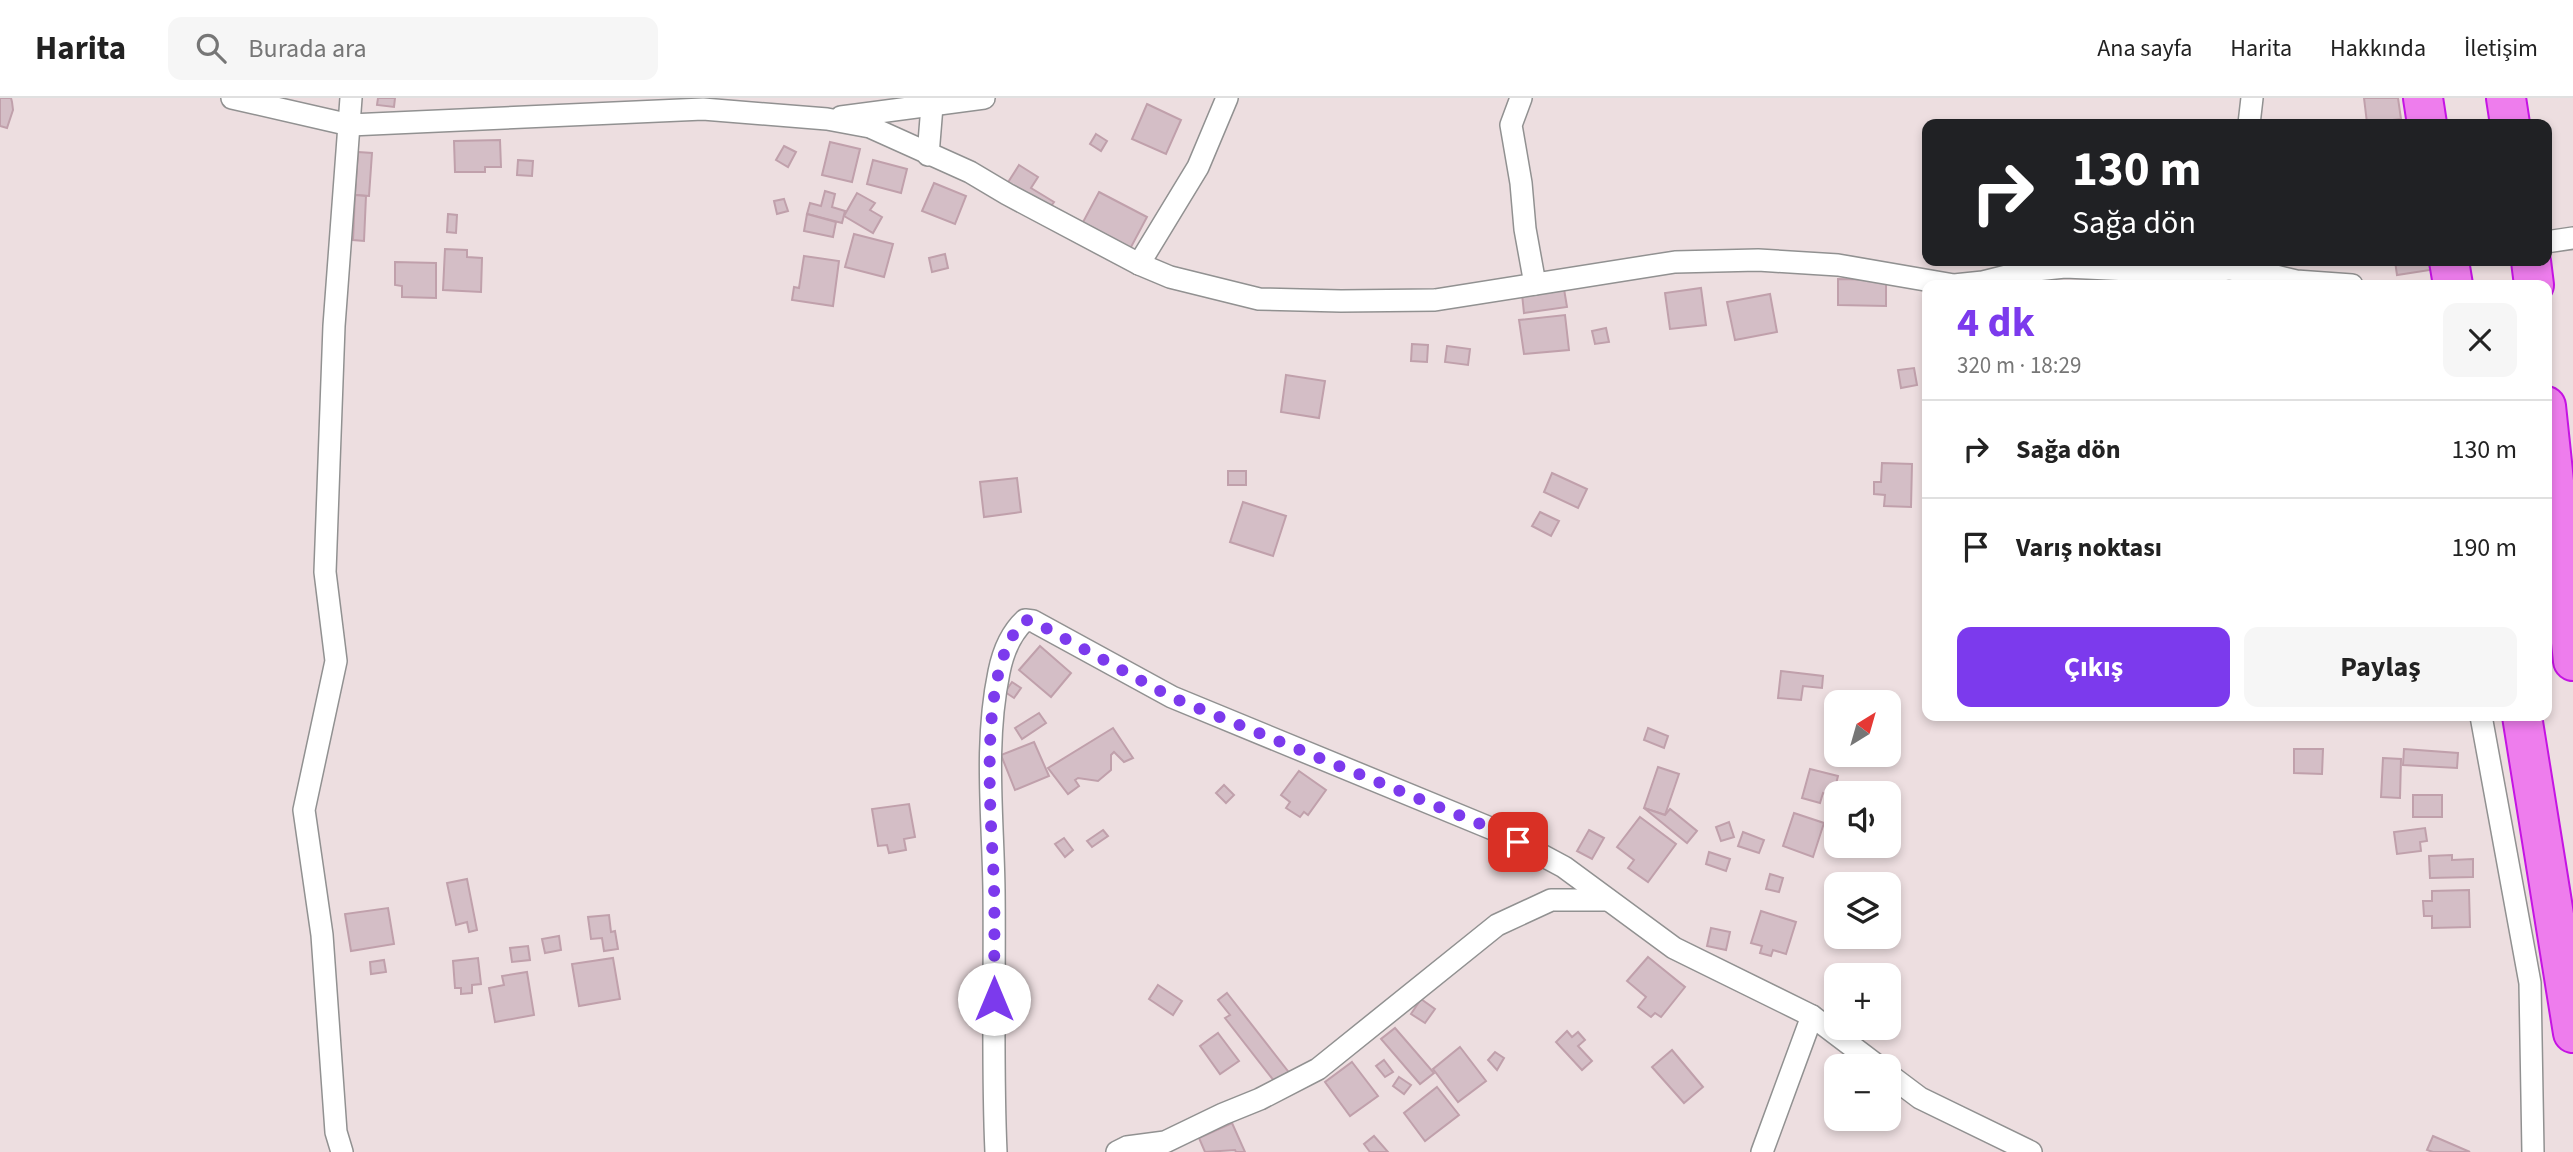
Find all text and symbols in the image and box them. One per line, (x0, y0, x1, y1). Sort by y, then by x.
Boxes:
search box (168, 17, 658, 80)
text: Harita (35, 25, 126, 72)
icon: search (192, 29, 230, 67)
text: Burada ara (248, 30, 367, 67)
text: Ana sayfa (2097, 31, 2192, 66)
text: Harita (2230, 31, 2292, 66)
text: Hakkında (2330, 31, 2426, 66)
text: İletişim (2464, 31, 2538, 66)
text: 130 m (2072, 135, 2201, 205)
icon: right (1957, 147, 2048, 238)
text: Sağa dön (2072, 200, 2196, 246)
text: 4 dk (1957, 293, 2035, 353)
button: close (2443, 303, 2517, 377)
text: 320 m · 18:29 (1957, 349, 2081, 382)
icon: right (1957, 430, 1995, 468)
text: Sağa dön (2016, 431, 2121, 468)
text: 130 m (2451, 431, 2517, 468)
icon: arrive (1957, 528, 1995, 566)
text: Varış noktası (2016, 529, 2162, 566)
text: 190 m (2451, 529, 2517, 566)
button: Çıkış (1957, 627, 2230, 707)
button: Paylaş (2244, 627, 2517, 707)
north arrow (1824, 690, 1900, 766)
map controls (1824, 690, 1901, 1131)
button: sound (1824, 781, 1901, 858)
pin (1488, 812, 1548, 872)
icon: arrive (1499, 823, 1537, 861)
button: layers (1824, 872, 1901, 949)
position arrow (957, 962, 1031, 1036)
button: + (1824, 963, 1901, 1040)
button: − (1824, 1054, 1901, 1131)

